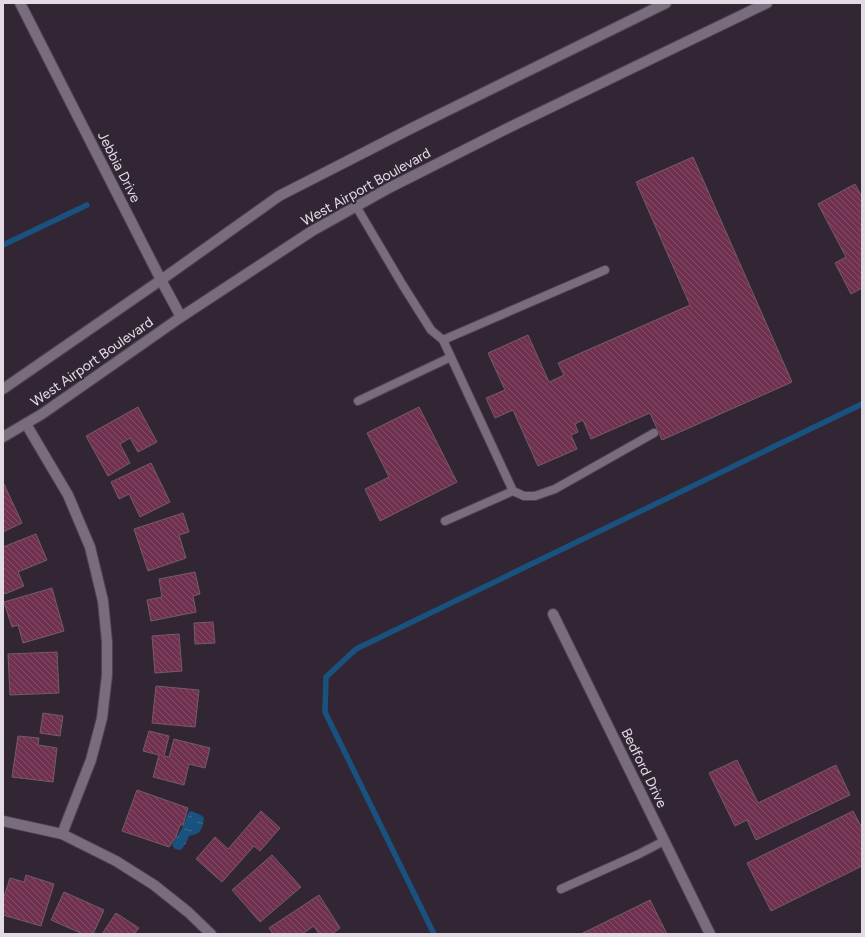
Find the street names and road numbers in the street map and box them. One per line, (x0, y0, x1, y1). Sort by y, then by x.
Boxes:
street label: Jebbia Drive (94, 129, 144, 206)
street label: West Airport Boulevard (298, 144, 434, 230)
street label: West Airport Boulevard (28, 313, 156, 411)
street label: Bedford Drive (617, 725, 671, 811)

